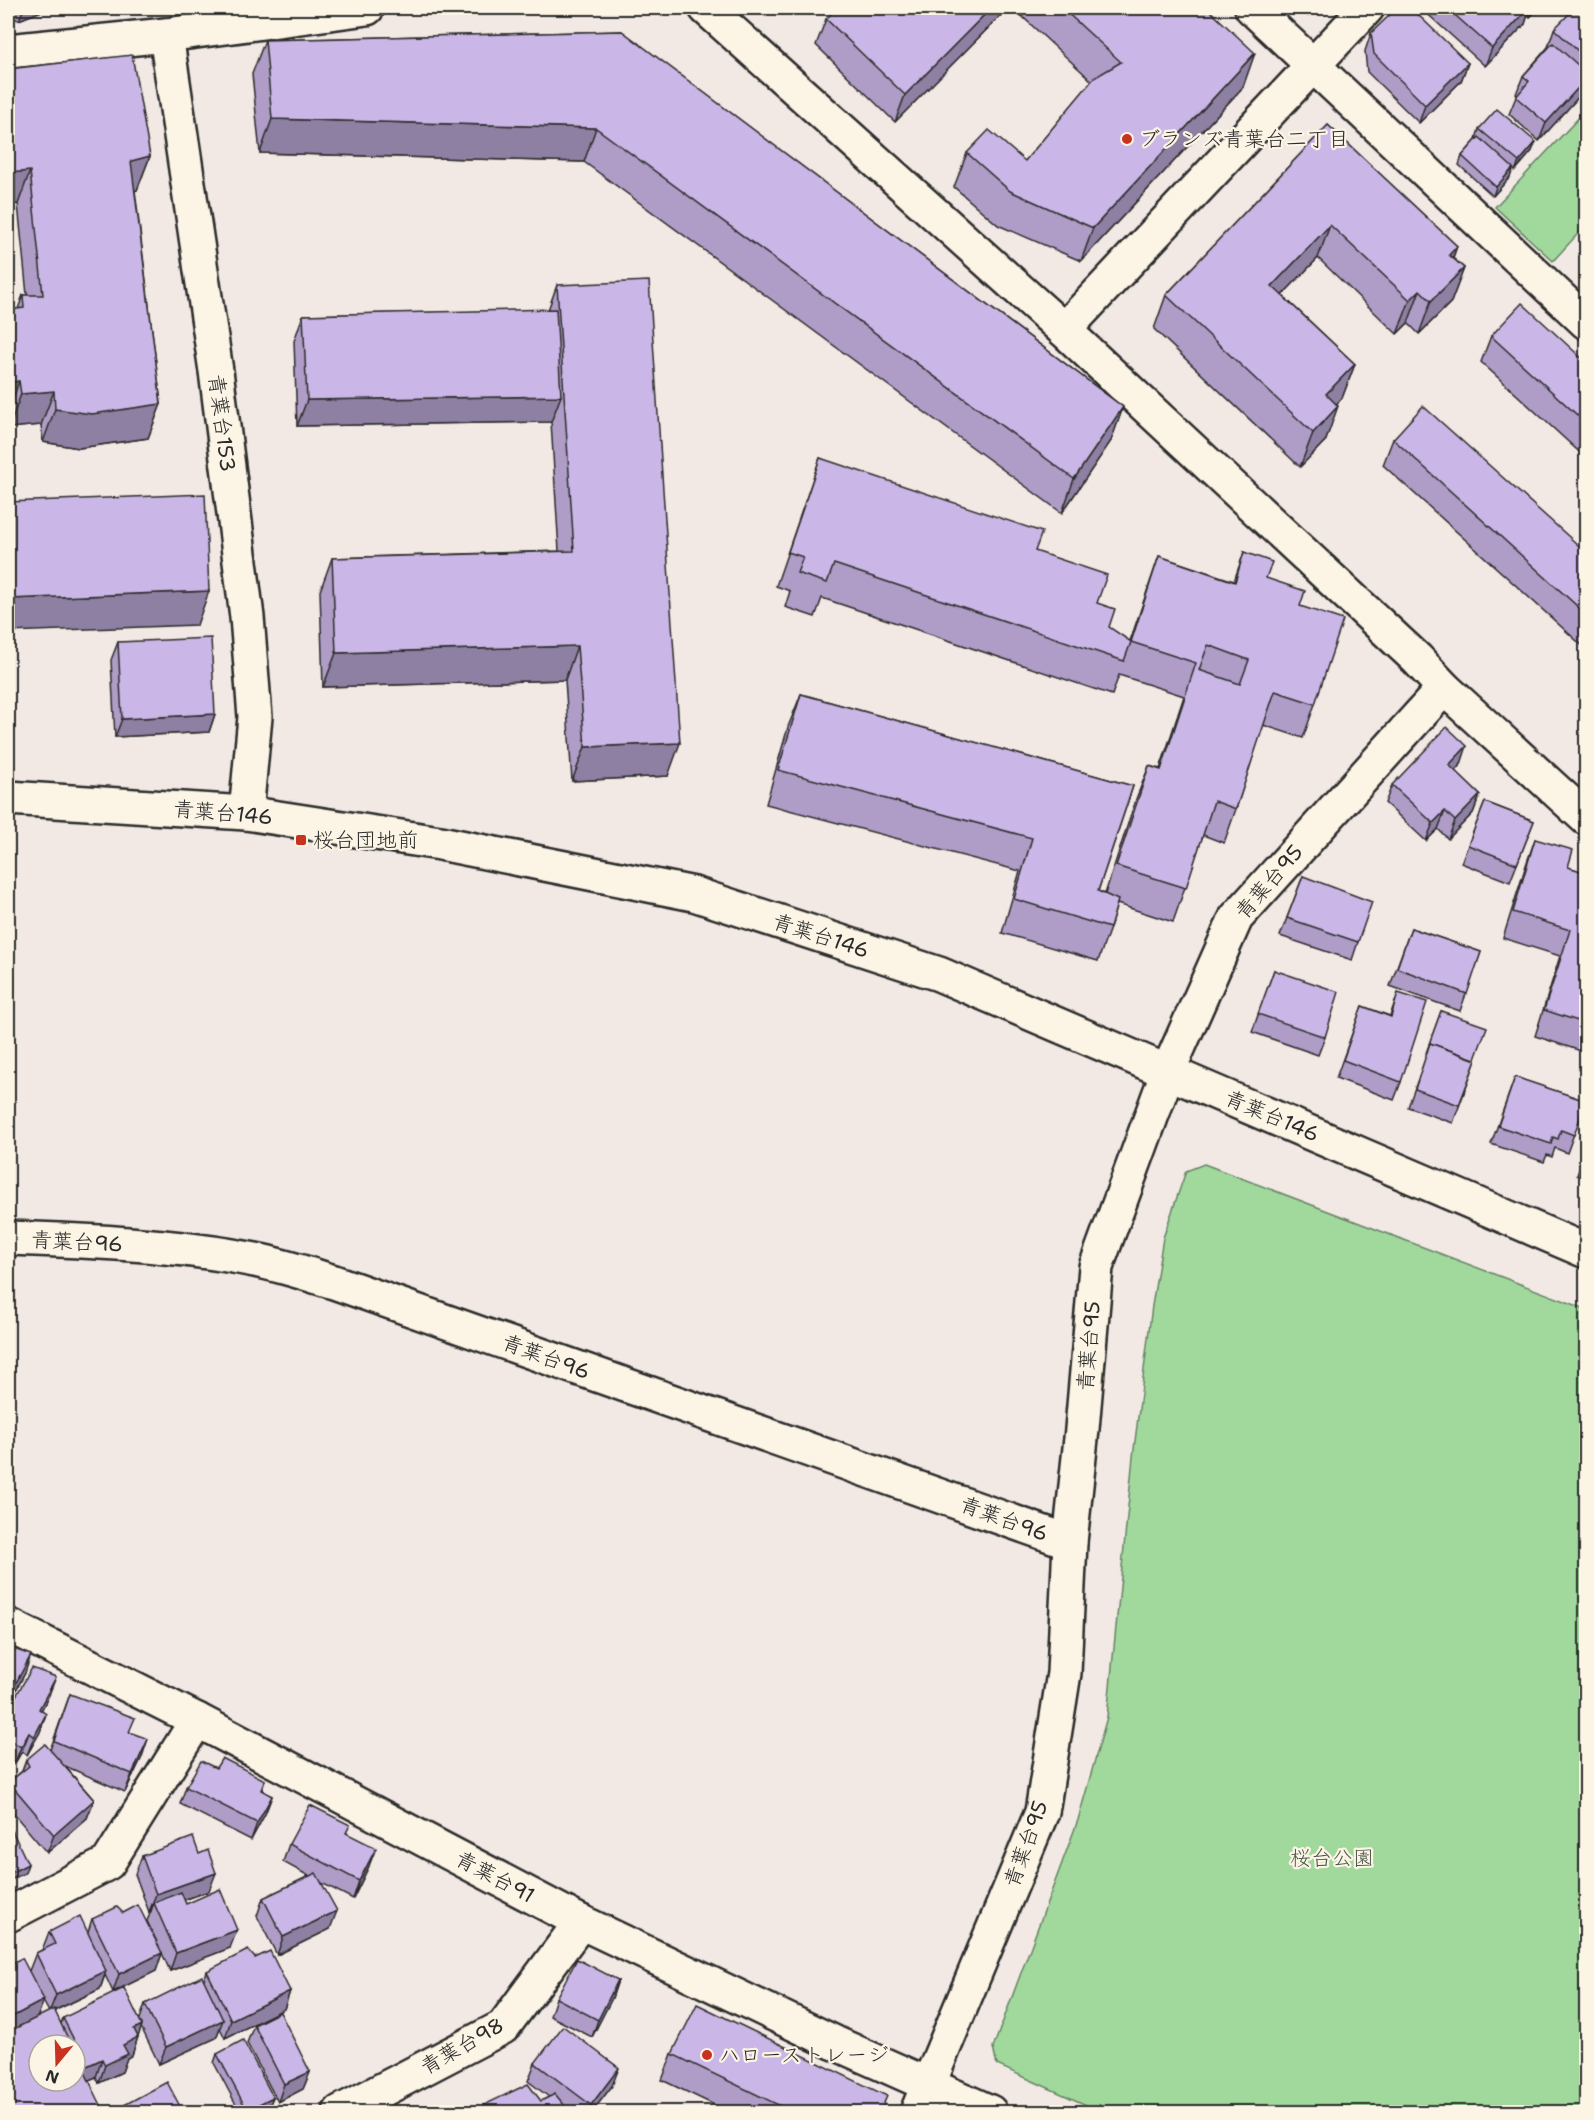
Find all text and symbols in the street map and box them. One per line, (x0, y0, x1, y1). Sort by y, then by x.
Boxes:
place label: ブランズ青葉台二丁目 (1139, 125, 1349, 153)
marker: ブランズ青葉台二丁目 (1120, 132, 1134, 146)
street label: 青葉台153 (202, 373, 242, 473)
street label: 青葉台146 (172, 795, 274, 831)
place label: 桜台団地前 (313, 826, 418, 854)
marker: 桜台団地前 (294, 833, 308, 847)
street label: 青葉台95 (1229, 839, 1309, 925)
street label: 青葉台146 (769, 907, 873, 965)
street label: 青葉台146 (1221, 1084, 1323, 1148)
street label: 青葉台96 (30, 1226, 124, 1258)
street label: 青葉台95 (1071, 1300, 1107, 1392)
street label: 青葉台96 (498, 1328, 594, 1386)
street label: 青葉台96 (956, 1490, 1052, 1548)
street label: 青葉台95 (997, 1797, 1055, 1891)
park label: 桜台公園 (1290, 1844, 1374, 1872)
street label: 青葉台91 (451, 1845, 539, 1909)
street label: 青葉台98 (415, 2011, 509, 2081)
north arrow (27, 2033, 87, 2093)
place label: ハローストレージ (719, 2041, 889, 2069)
marker: ハローストレージ (700, 2048, 714, 2062)
text: N (43, 2065, 62, 2089)

